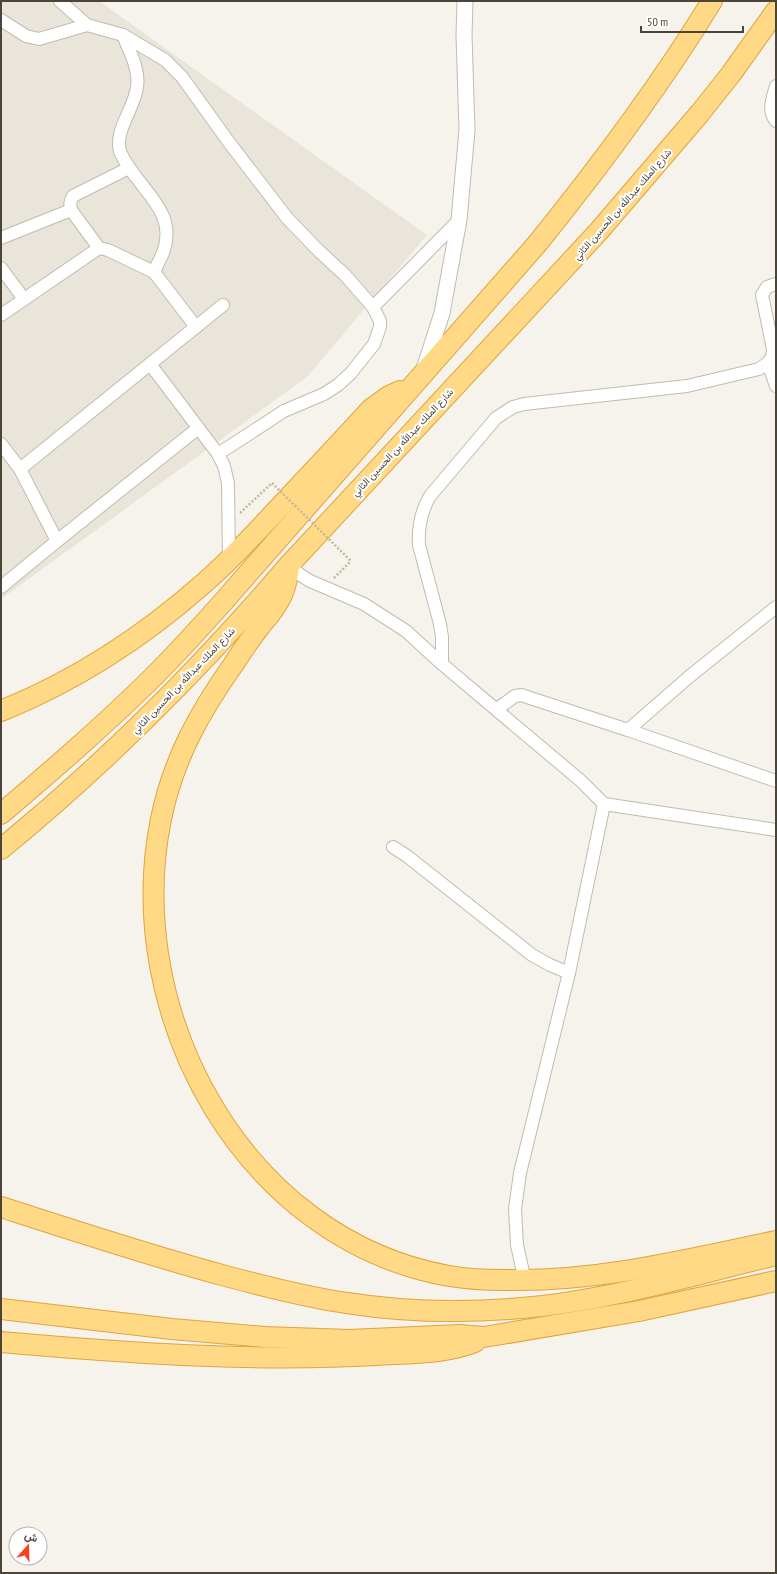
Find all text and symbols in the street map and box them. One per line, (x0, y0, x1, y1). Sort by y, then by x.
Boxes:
scale bar (641, 8, 743, 34)
text: 50 m (647, 14, 668, 29)
street label: شارع الملك عبدالله بن الحسين الثاني (570, 146, 676, 264)
street label: شارع الملك عبدالله بن الحسين الثاني (349, 385, 458, 501)
street label: شارع الملك عبدالله بن الحسين الثاني (129, 624, 239, 738)
north arrow (8, 1526, 48, 1566)
text: ش (23, 1528, 40, 1545)

